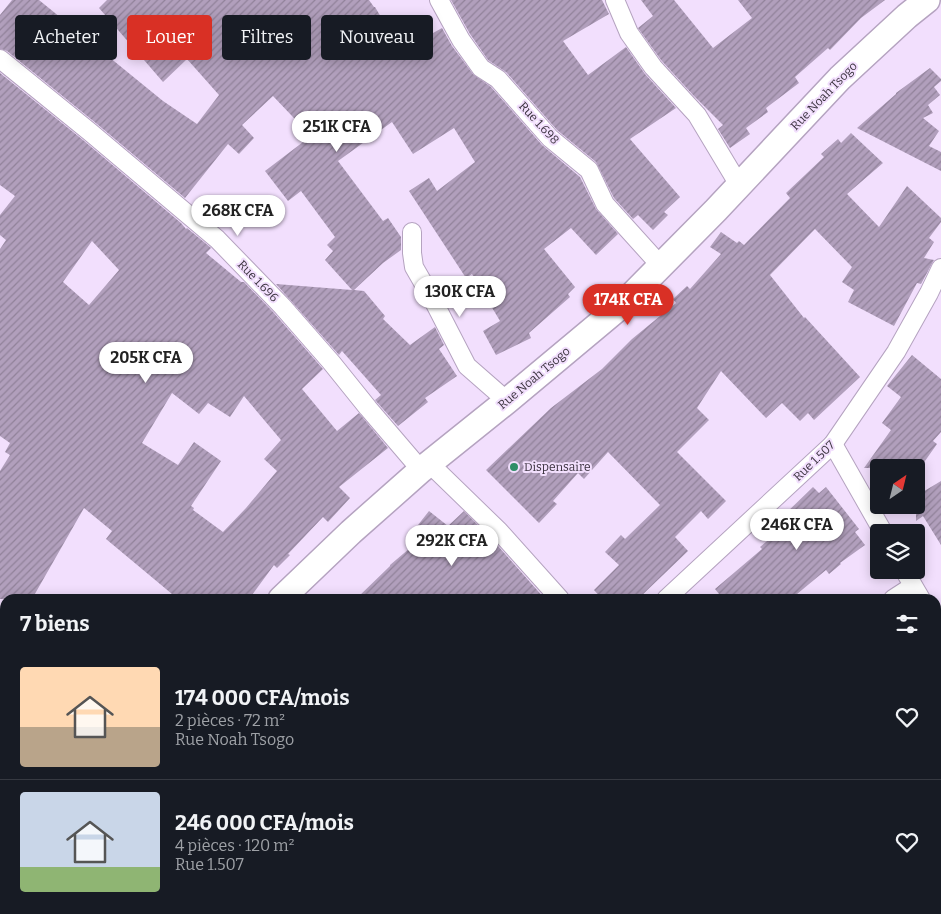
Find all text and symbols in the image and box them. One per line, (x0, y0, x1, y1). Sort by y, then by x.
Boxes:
chip: Acheter (15, 15, 117, 60)
chip: Louer (127, 15, 212, 60)
chip: Filtres (222, 15, 311, 60)
chip: Nouveau (321, 15, 433, 60)
street label: Rue Noah Tsogo (788, 59, 860, 133)
street label: Rue 1.698 (516, 99, 562, 147)
pin: 251K CFA (285, 110, 389, 153)
text: 251K CFA (303, 117, 371, 136)
pin: 268K CFA (186, 194, 290, 237)
text: 268K CFA (202, 201, 274, 220)
street label: Rue 1.696 (235, 257, 281, 305)
pin: 130K CFA (408, 276, 512, 318)
text: 130K CFA (425, 282, 495, 301)
pin: 174K CFA (576, 284, 680, 326)
text: 174K CFA (594, 290, 662, 309)
pin: 205K CFA (94, 342, 198, 384)
street label: Rue Noah Tsogo (495, 344, 573, 412)
text: 205K CFA (110, 348, 182, 367)
street label: Rue 1.507 (791, 438, 837, 484)
north arrow (870, 459, 925, 514)
map controls (870, 459, 925, 579)
place label: Dispensaire (524, 460, 591, 474)
marker: Dispensaire (508, 461, 520, 473)
pin: 246K CFA (745, 508, 849, 551)
text: 246K CFA (761, 515, 833, 534)
pin: 292K CFA (400, 524, 504, 567)
button: layers (870, 524, 925, 579)
text: 292K CFA (416, 531, 488, 550)
icon: filters (893, 610, 921, 638)
text: 7 biens (20, 611, 90, 637)
text: 174 000 CFA/mois (175, 685, 350, 711)
icon: home (60, 687, 120, 747)
icon: heart (893, 703, 921, 731)
text: 2 pièces · 72 m² (175, 711, 285, 730)
text: Rue Noah Tsogo (175, 730, 294, 749)
text: 246 000 CFA/mois (175, 810, 354, 836)
icon: home (60, 812, 120, 872)
icon: heart (893, 828, 921, 856)
text: 4 pièces · 120 m² (175, 836, 294, 855)
text: Rue 1.507 (175, 855, 244, 874)

